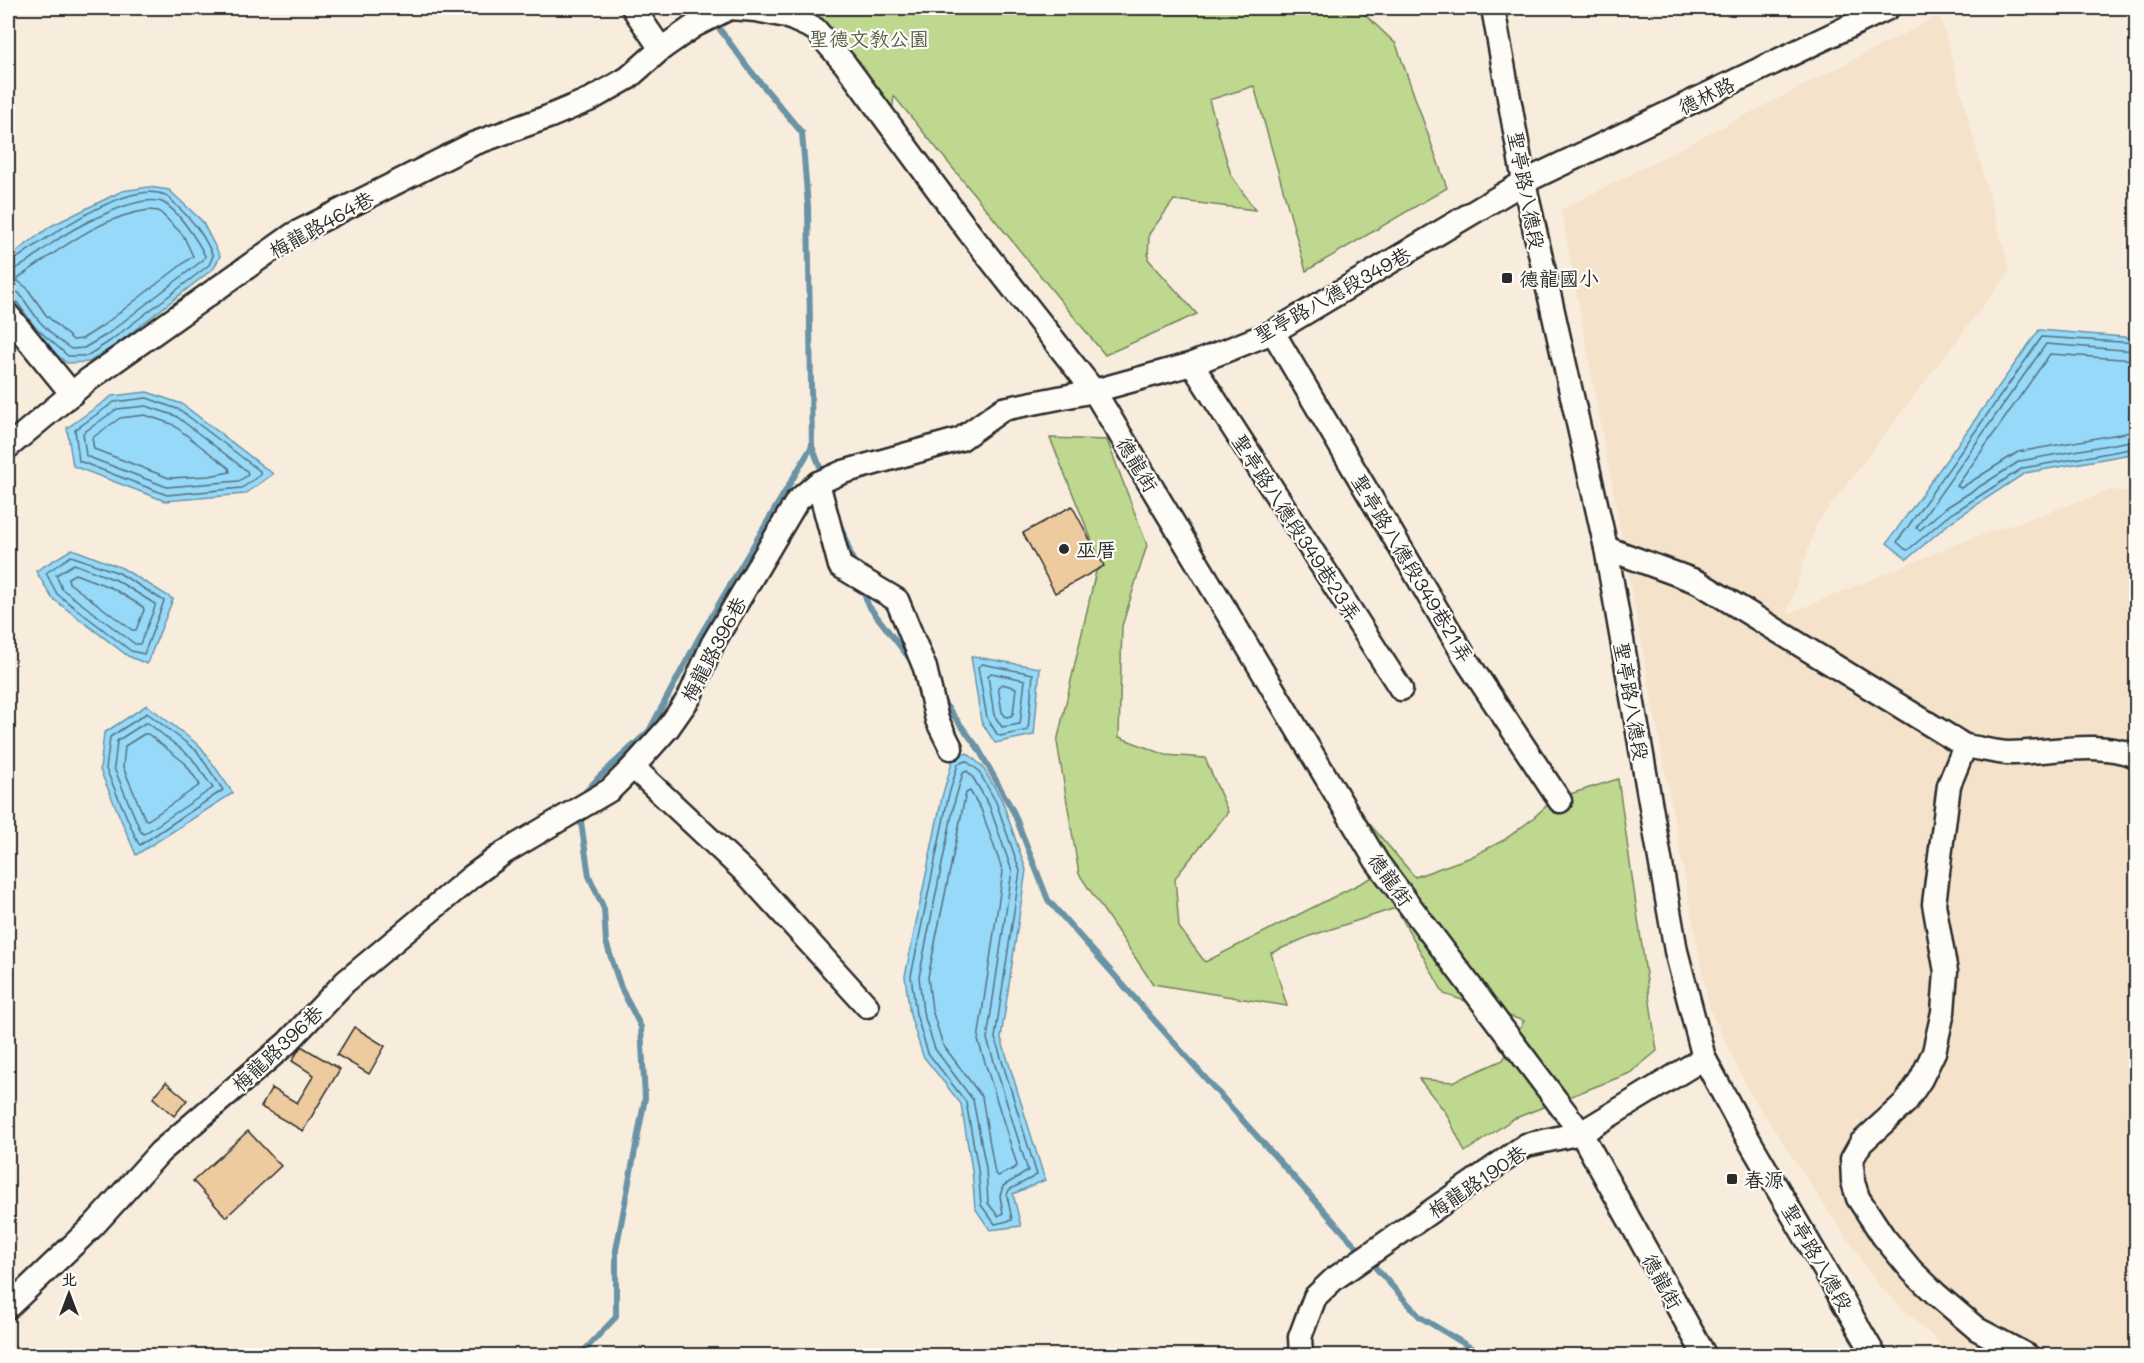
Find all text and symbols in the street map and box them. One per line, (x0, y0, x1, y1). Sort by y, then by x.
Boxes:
park label: 聖德文教公園 (809, 25, 929, 51)
street label: 德林路 (1673, 70, 1740, 120)
street label: 聖亭路八德段 (1503, 129, 1551, 251)
street label: 梅龍路464巷 (264, 184, 379, 263)
street label: 聖亭路八德段349巷 (1249, 240, 1416, 348)
place label: 德龍國小 (1519, 265, 1599, 291)
marker: 德龍國小 (1500, 271, 1514, 285)
street label: 聖亭路八德段349巷23弄 (1227, 428, 1367, 626)
street label: 德龍街 (1111, 432, 1165, 496)
street label: 聖亭路八德段349巷21弄 (1346, 469, 1480, 667)
place label: 巫厝 (1076, 536, 1116, 562)
marker: 巫厝 (1057, 542, 1071, 556)
street label: 梅龍路396巷 (674, 591, 752, 706)
street label: 聖亭路八德段 (1609, 640, 1655, 762)
street label: 德龍街 (1363, 847, 1419, 911)
street label: 梅龍路396巷 (226, 998, 329, 1097)
street label: 梅龍路190巷 (1423, 1138, 1532, 1223)
place label: 春源 (1744, 1166, 1784, 1192)
marker: 春源 (1725, 1172, 1739, 1186)
street label: 聖亭路八德段 (1777, 1199, 1859, 1315)
street label: 德龍街 (1637, 1248, 1689, 1314)
north arrow (39, 1264, 99, 1324)
text: 北 (61, 1268, 77, 1289)

